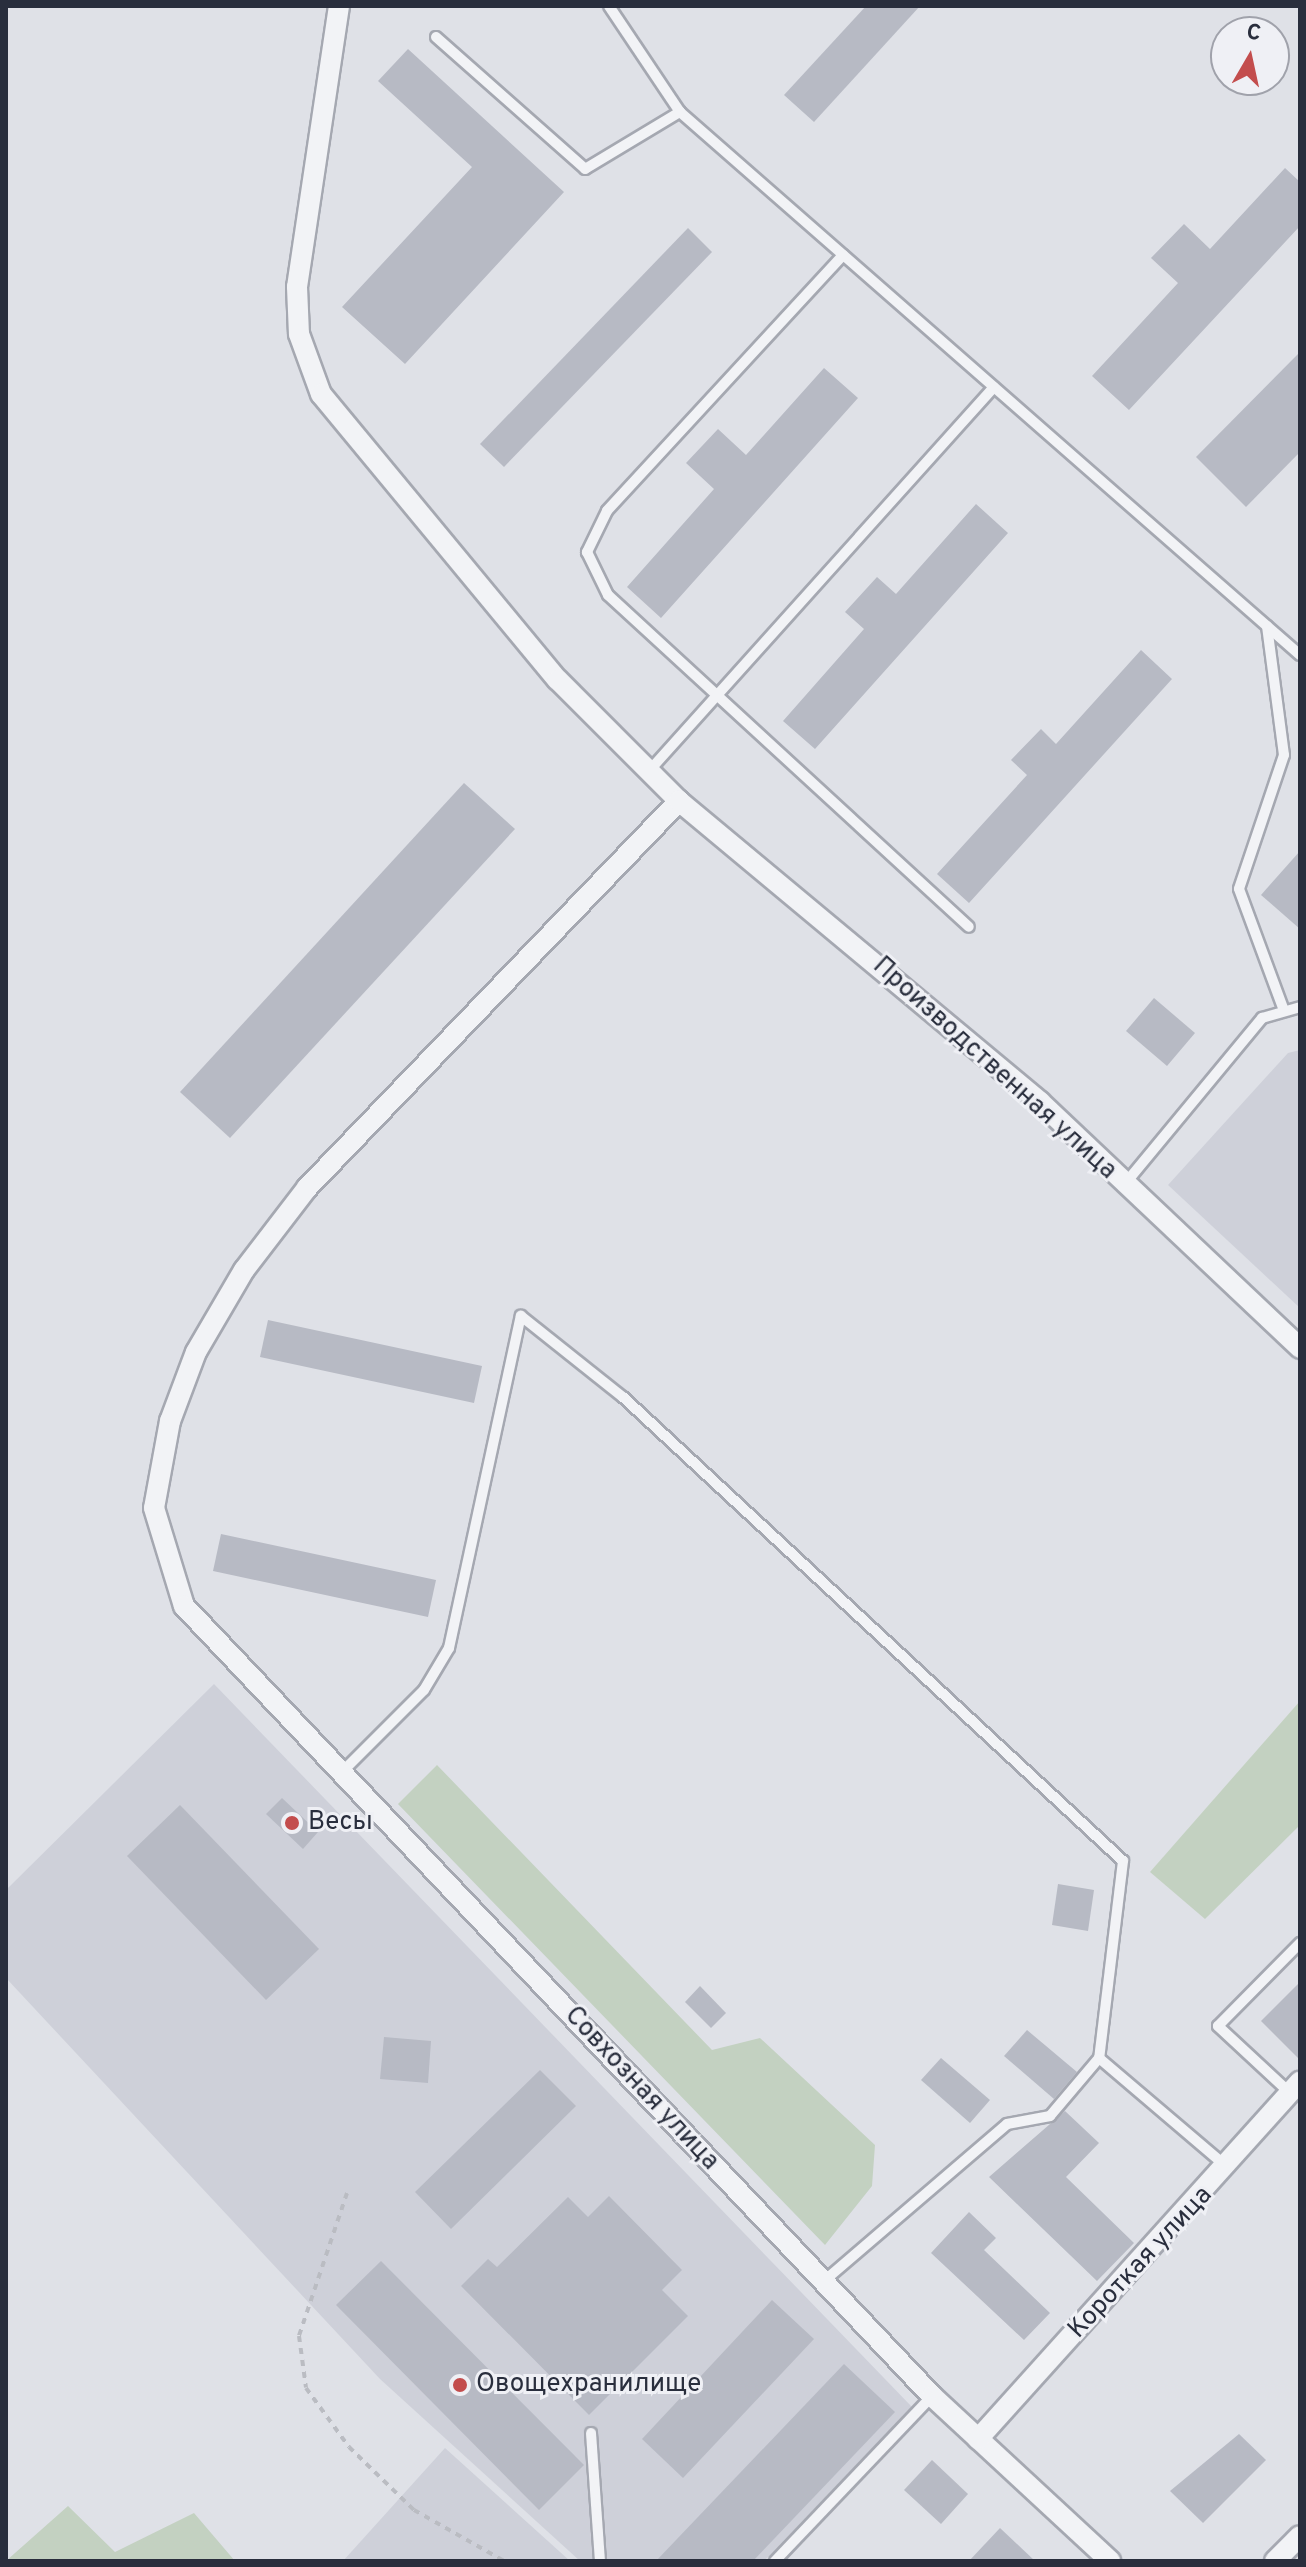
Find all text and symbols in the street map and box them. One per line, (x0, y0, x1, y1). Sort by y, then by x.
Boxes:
north arrow (1210, 16, 1290, 96)
text: С (1244, 19, 1263, 48)
street label: Производственная улица (866, 951, 1122, 1187)
place label: Весы (308, 1807, 373, 1839)
marker: Весы (283, 1814, 301, 1832)
street label: Совхозная улица (557, 2001, 725, 2177)
street label: Короткая улица (1063, 2180, 1219, 2346)
place label: Овощехранилище (476, 2369, 701, 2401)
marker: Овощехранилище (451, 2376, 469, 2394)

